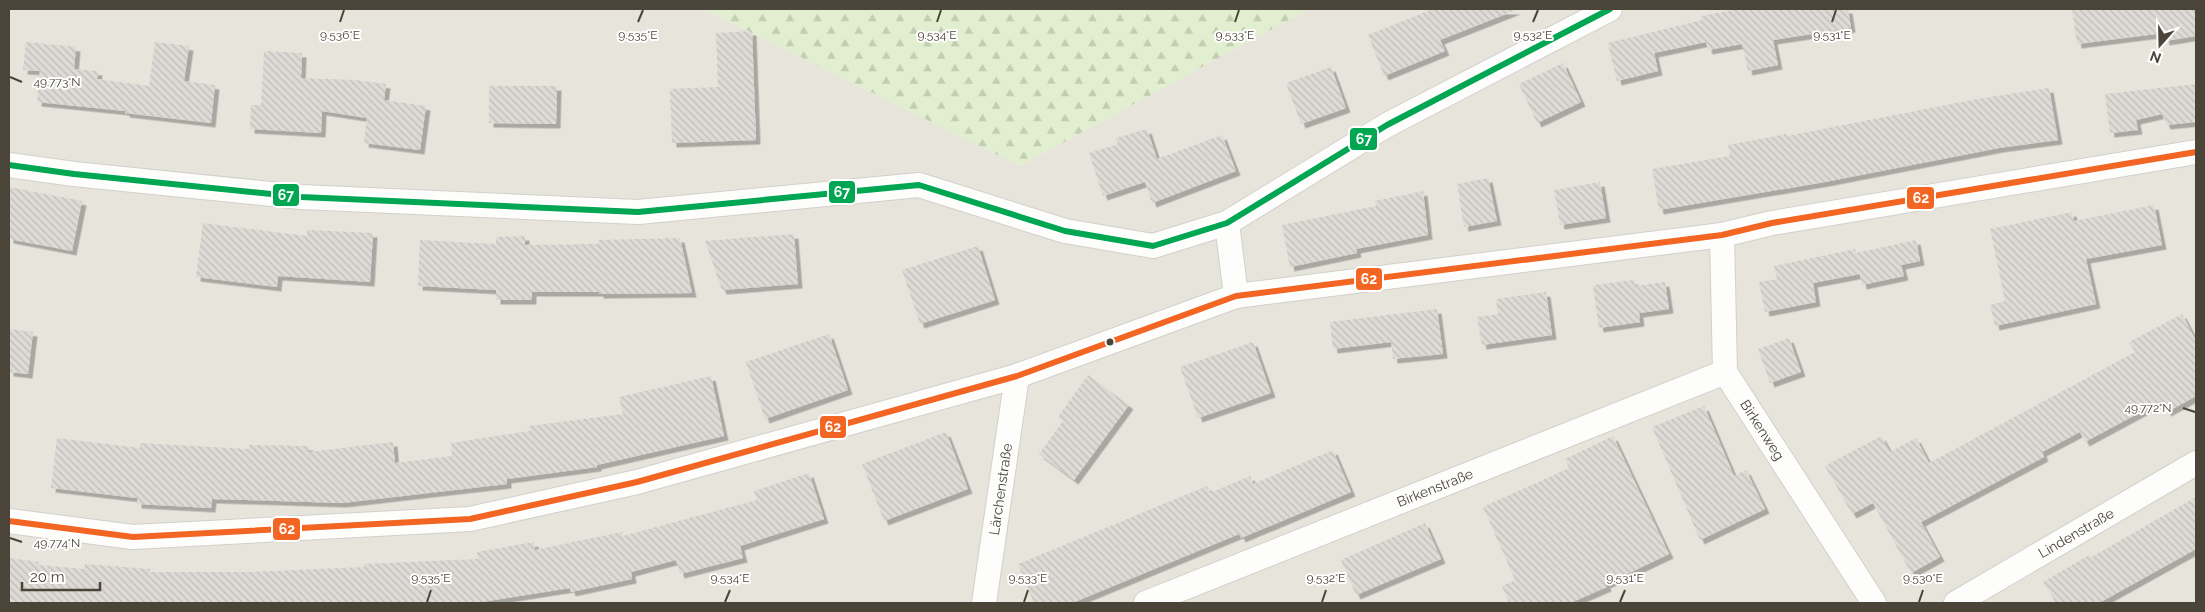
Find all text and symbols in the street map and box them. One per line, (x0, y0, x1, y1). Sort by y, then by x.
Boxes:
north arrow (2135, 20, 2185, 70)
text: 9.536°E (320, 28, 360, 42)
text: 9.535°E (618, 28, 658, 42)
text: 9.534°E (917, 28, 957, 42)
text: 9.533°E (1216, 28, 1254, 42)
text: 9.532°E (1514, 28, 1552, 42)
text: 9.531°E (1813, 28, 1851, 42)
text: N (2148, 48, 2163, 67)
text: 49.773°N (34, 75, 80, 89)
line badge: 67 (1349, 127, 1378, 151)
text: 67 (1356, 131, 1372, 147)
line badge: 67 (828, 180, 856, 204)
line badge: 67 (272, 183, 300, 207)
text: 67 (834, 184, 850, 200)
line badge: 62 (1906, 186, 1935, 210)
text: 67 (278, 187, 294, 203)
text: 62 (1913, 190, 1929, 206)
line badge: 62 (1355, 267, 1383, 291)
text: 62 (1361, 271, 1377, 287)
unlabelled marker (1105, 337, 1115, 347)
street label: Birkenweg (1737, 397, 1788, 463)
text: 49.772°N (2125, 401, 2171, 415)
line badge: 62 (819, 415, 847, 439)
text: 62 (825, 419, 841, 435)
street label: Lärchenstraße (986, 442, 1015, 536)
street label: Birkenstraße (1394, 465, 1475, 510)
street label: Lindenstraße (2036, 505, 2117, 561)
line badge: 62 (272, 517, 301, 541)
text: 62 (279, 521, 295, 537)
text: 49.774°N (34, 536, 80, 550)
scale bar (22, 560, 100, 592)
text: 20 m (30, 568, 65, 586)
text: 9.535°E (411, 571, 451, 585)
text: 9.534°E (710, 571, 750, 585)
text: 9.533°E (1009, 571, 1047, 585)
text: 9.532°E (1307, 571, 1345, 585)
text: 9.531°E (1606, 571, 1644, 585)
text: 9.530°E (1903, 571, 1943, 585)

